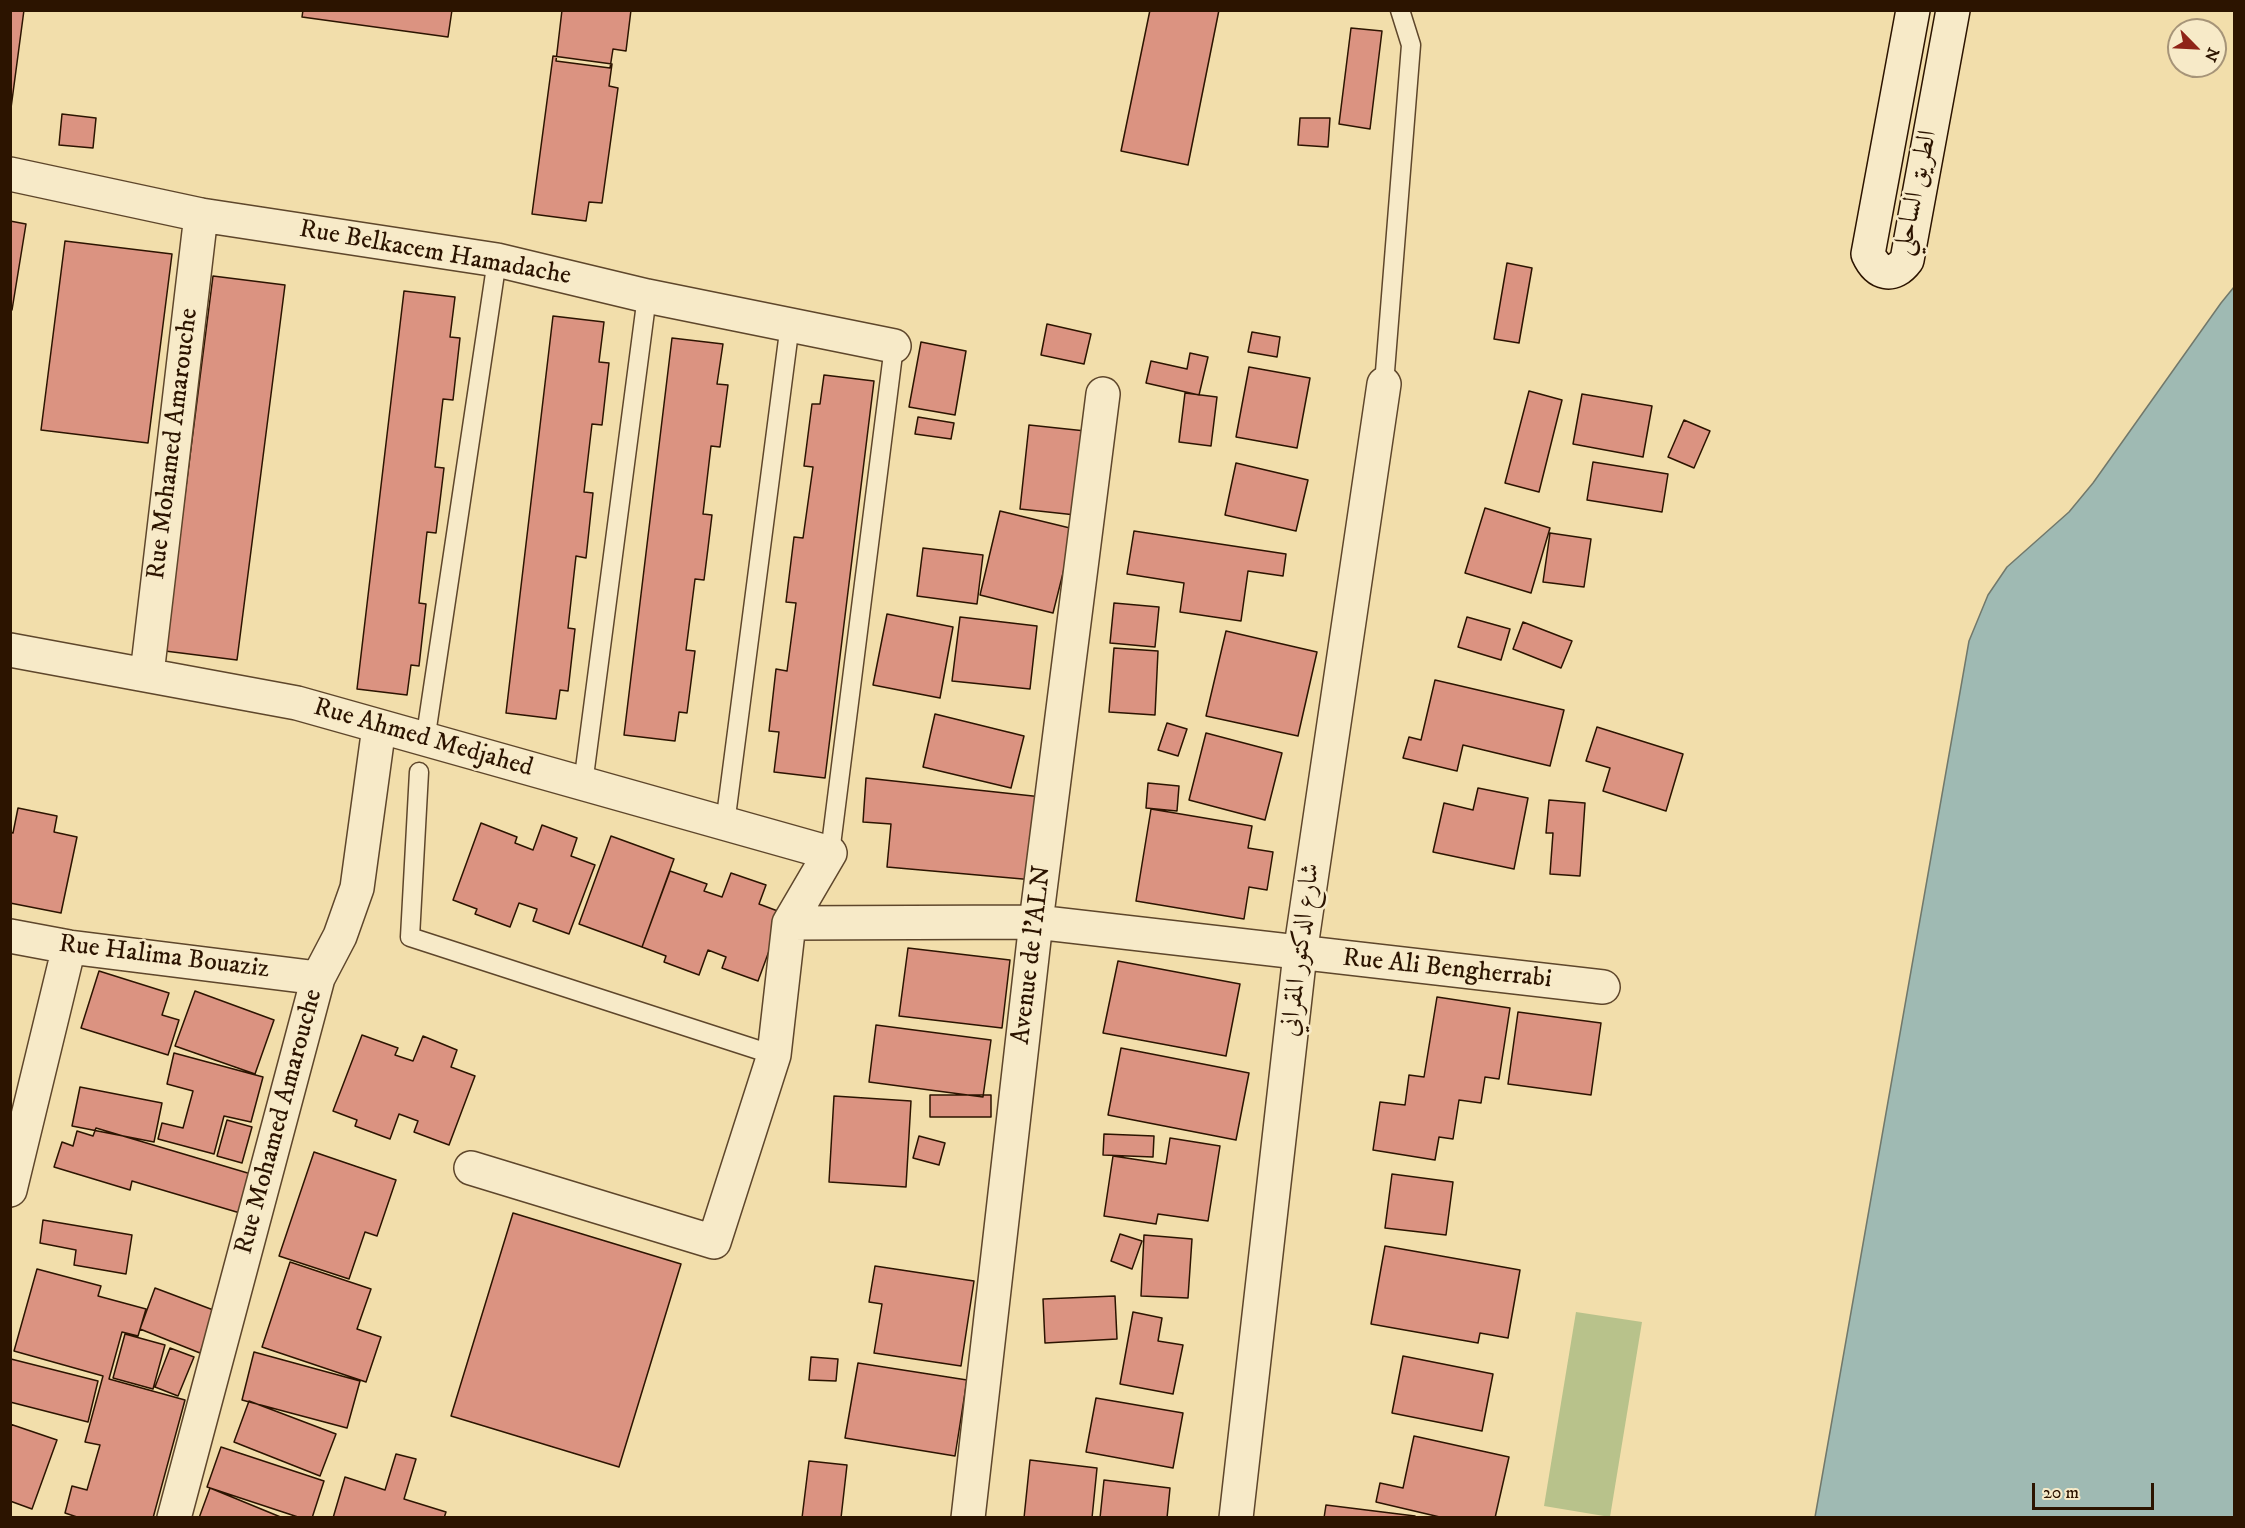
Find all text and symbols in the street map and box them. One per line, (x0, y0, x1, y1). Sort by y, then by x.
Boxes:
north arrow (2167, 18, 2227, 78)
text: N (2200, 44, 2223, 65)
street label: الطريق الساحلي (1889, 128, 1945, 258)
street label: Rue Belkacem Hamadache (297, 215, 573, 293)
street label: Rue Mohamed Amarouche (142, 307, 206, 581)
street label: Rue Ahmed Medjahed (310, 693, 536, 785)
street label: شارع الدكتور المقراني (1276, 862, 1328, 1038)
street label: Avenue de l'ALN (1007, 864, 1059, 1046)
street label: Rue Halima Bouaziz (57, 930, 271, 986)
street label: Rue Ali Bengherrabi (1341, 944, 1553, 996)
street label: Rue Mohamed Amarouche (230, 986, 330, 1258)
scale bar (2035, 1471, 2156, 1509)
text: 20 m (2043, 1482, 2079, 1504)

